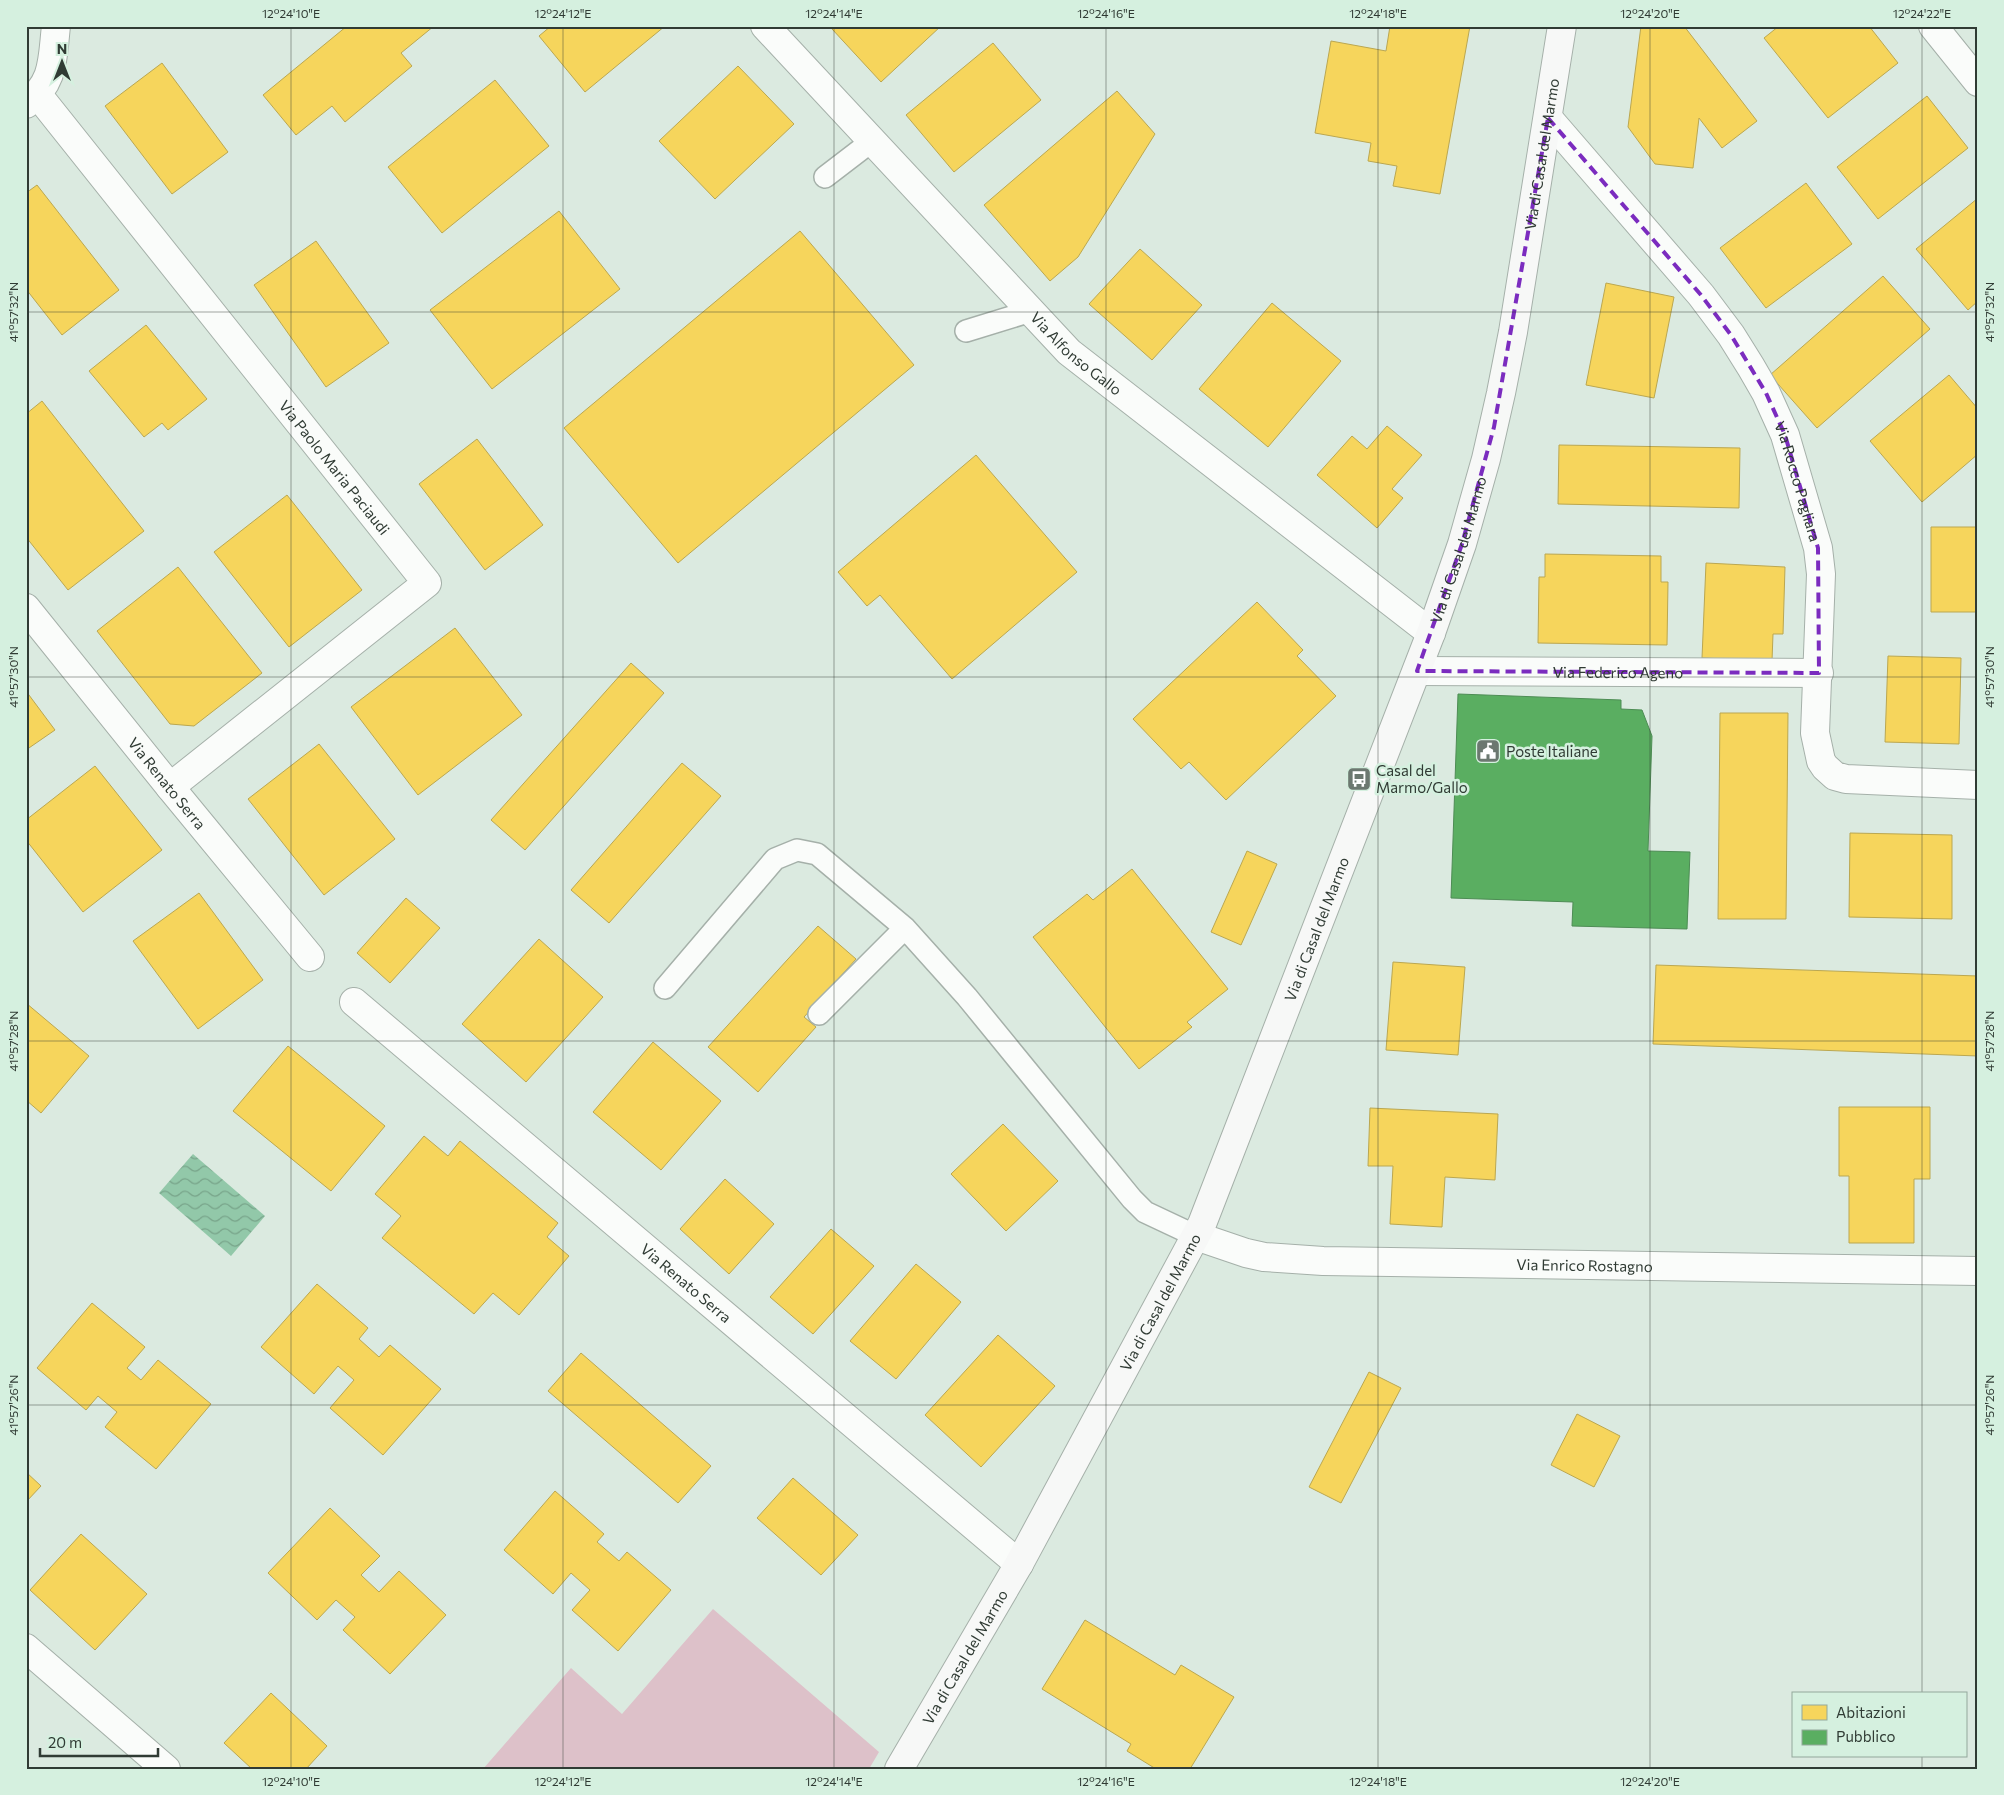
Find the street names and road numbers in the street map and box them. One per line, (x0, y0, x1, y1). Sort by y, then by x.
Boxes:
street label: Via di Casal del Marmo (1520, 77, 1562, 231)
street label: Via Alfonso Gallo (1027, 308, 1125, 399)
street label: Via Paolo Maria Paciaudi (276, 396, 394, 538)
street label: Via Rocco Pagliara (1771, 418, 1825, 544)
street label: Via di Casal del Marmo (1426, 474, 1490, 626)
street label: Via Federico Ageno (1553, 663, 1683, 681)
street label: Via Renato Serra (125, 734, 210, 833)
street label: Via di Casal del Marmo (1280, 854, 1352, 1004)
street label: Via di Casal del Marmo (1116, 1230, 1204, 1374)
street label: Via Renato Serra (637, 1239, 735, 1326)
street label: Via Enrico Rostagno (1516, 1255, 1653, 1275)
street label: Via di Casal del Marmo (918, 1586, 1011, 1727)

